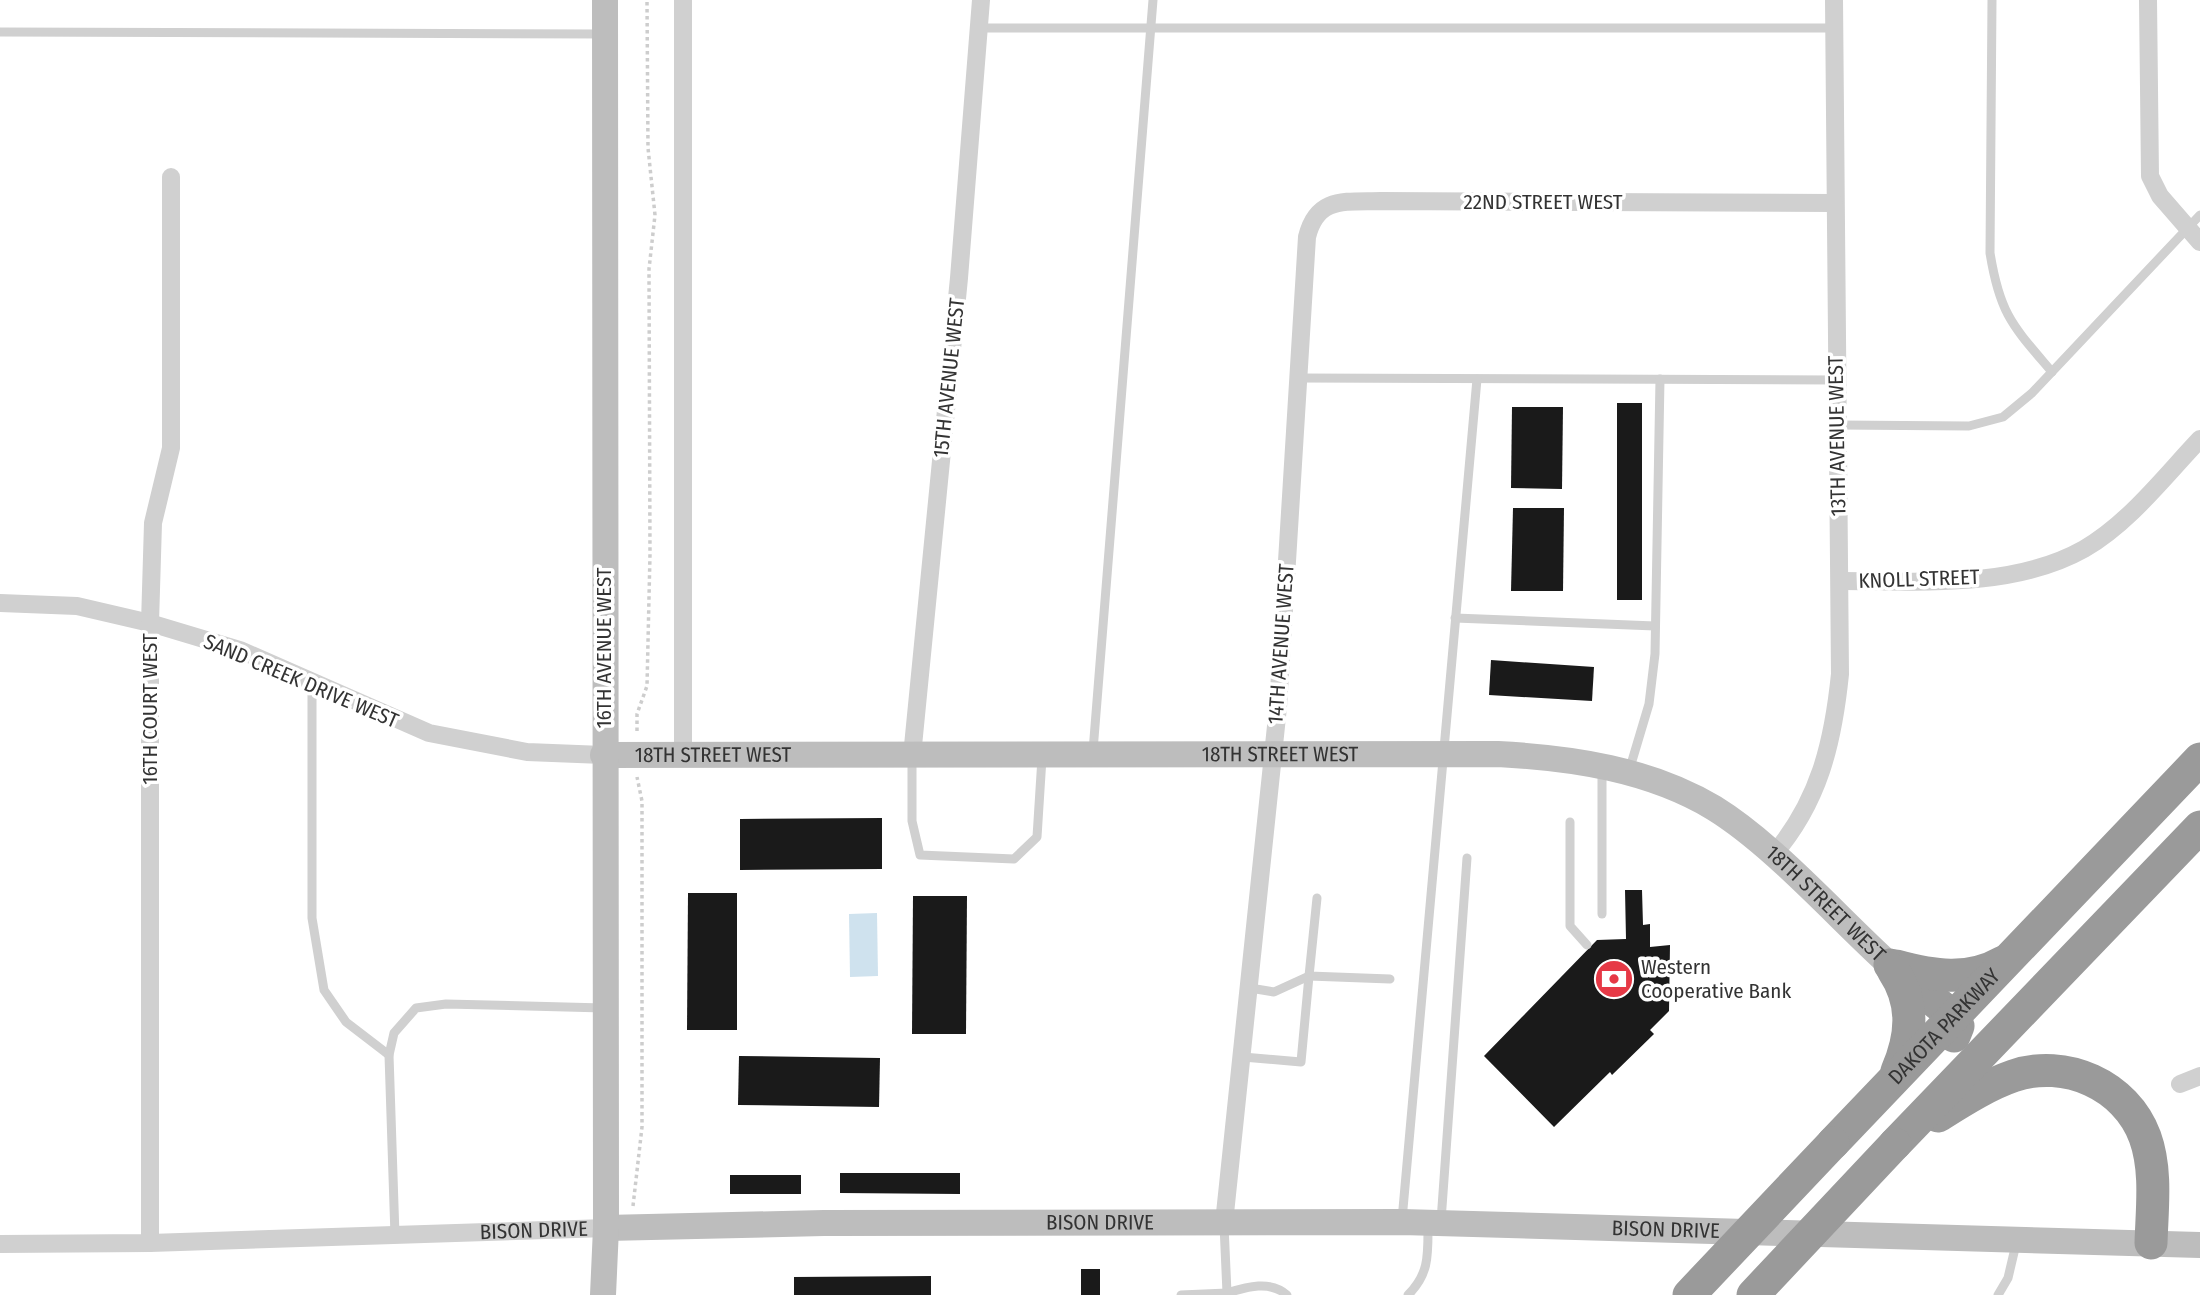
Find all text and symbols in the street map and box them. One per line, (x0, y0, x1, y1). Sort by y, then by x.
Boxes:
street label: 22ND STREET WEST (1464, 189, 1623, 215)
street label: 15TH AVENUE WEST (928, 297, 970, 459)
street label: 13TH AVENUE WEST (1823, 355, 1851, 517)
street label: 14TH AVENUE WEST (1262, 563, 1300, 725)
street label: KNOLL STREET (1858, 564, 1980, 594)
street label: 16TH AVENUE WEST (591, 567, 617, 729)
street label: SAND CREEK DRIVE WEST (200, 628, 402, 734)
street label: 16TH COURT WEST (137, 633, 163, 785)
street label: 18TH STREET WEST (1202, 741, 1358, 767)
street label: 18TH STREET WEST (635, 742, 791, 768)
street label: 18TH STREET WEST (1760, 840, 1891, 967)
place label: Western Cooperative Bank (1641, 954, 1791, 1004)
bank icon: Western Cooperative Bank (1593, 958, 1635, 1000)
street label: DAKOTA PARKWAY (1883, 963, 2006, 1090)
street label: BISON DRIVE (1046, 1209, 1154, 1236)
street label: BISON DRIVE (1611, 1215, 1720, 1244)
street label: BISON DRIVE (479, 1216, 588, 1245)

